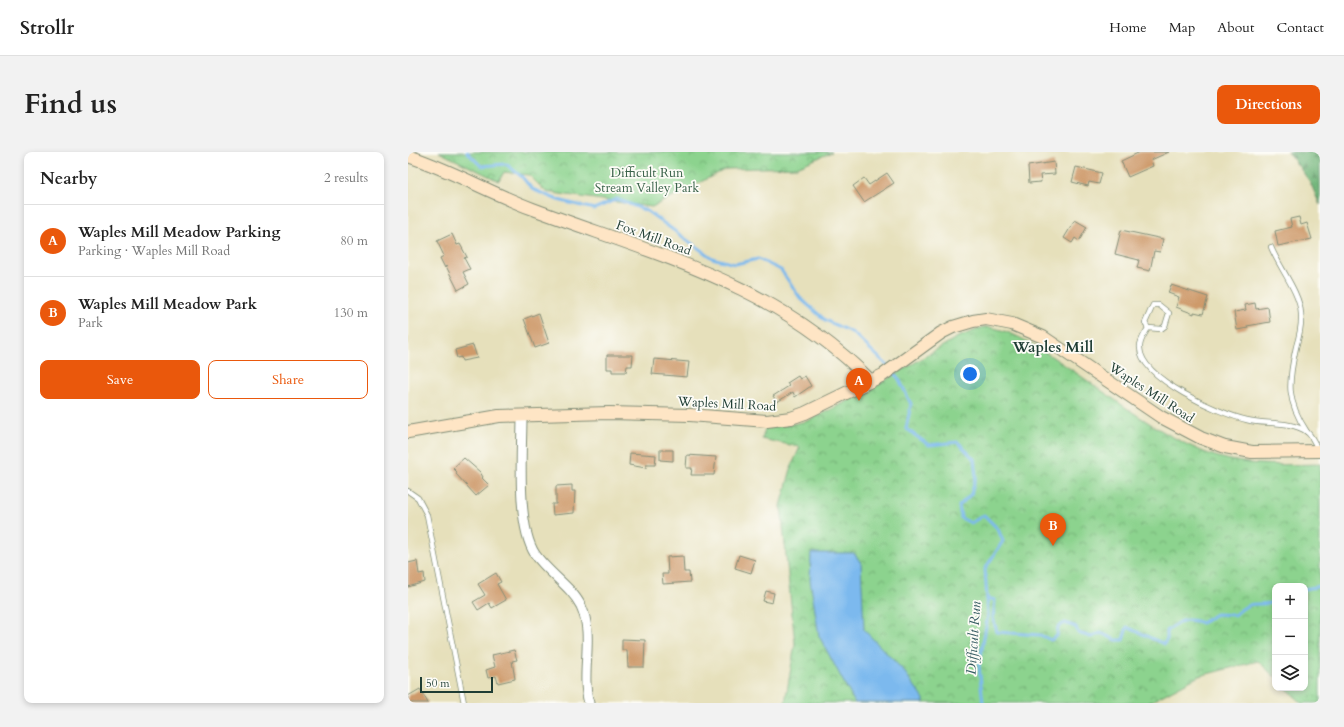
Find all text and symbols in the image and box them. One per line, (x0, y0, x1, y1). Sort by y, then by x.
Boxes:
text: Strollr (20, 15, 74, 41)
text: Home (1109, 18, 1147, 37)
text: Map (1169, 18, 1195, 37)
text: About (1217, 18, 1254, 37)
text: Contact (1276, 18, 1324, 37)
text: Find us (24, 85, 117, 123)
button: Directions (1217, 85, 1320, 124)
park label: Difficult Run Stream Valley Park (595, 164, 699, 197)
text: Nearby (40, 167, 97, 190)
text: 2 results (324, 169, 368, 187)
street label: Fox Mill Road (613, 216, 694, 260)
text: Waples Mill Meadow Parking (78, 222, 280, 242)
text: A (48, 232, 58, 250)
text: 80 m (340, 232, 368, 250)
text: Parking · Waples Mill Road (78, 242, 230, 260)
text: Waples Mill Meadow Park (78, 294, 257, 314)
text: B (48, 304, 58, 322)
text: 130 m (334, 304, 368, 322)
text: Park (78, 314, 103, 332)
district label: Waples Mill (1012, 337, 1094, 357)
street label: Waples Mill Road (1104, 358, 1198, 427)
button: Save (40, 360, 200, 399)
button: Share (208, 360, 368, 399)
your location (960, 364, 980, 384)
pin: A (846, 368, 872, 401)
street label: Waples Mill Road (676, 392, 777, 416)
pin: B (1040, 513, 1066, 546)
map controls (1272, 583, 1308, 691)
button: + (1272, 583, 1308, 619)
water label: Difficult Run (961, 600, 986, 675)
button: − (1272, 619, 1308, 655)
button: layers (1272, 655, 1308, 691)
scale bar (420, 675, 493, 694)
text: 50 m (426, 676, 450, 691)

